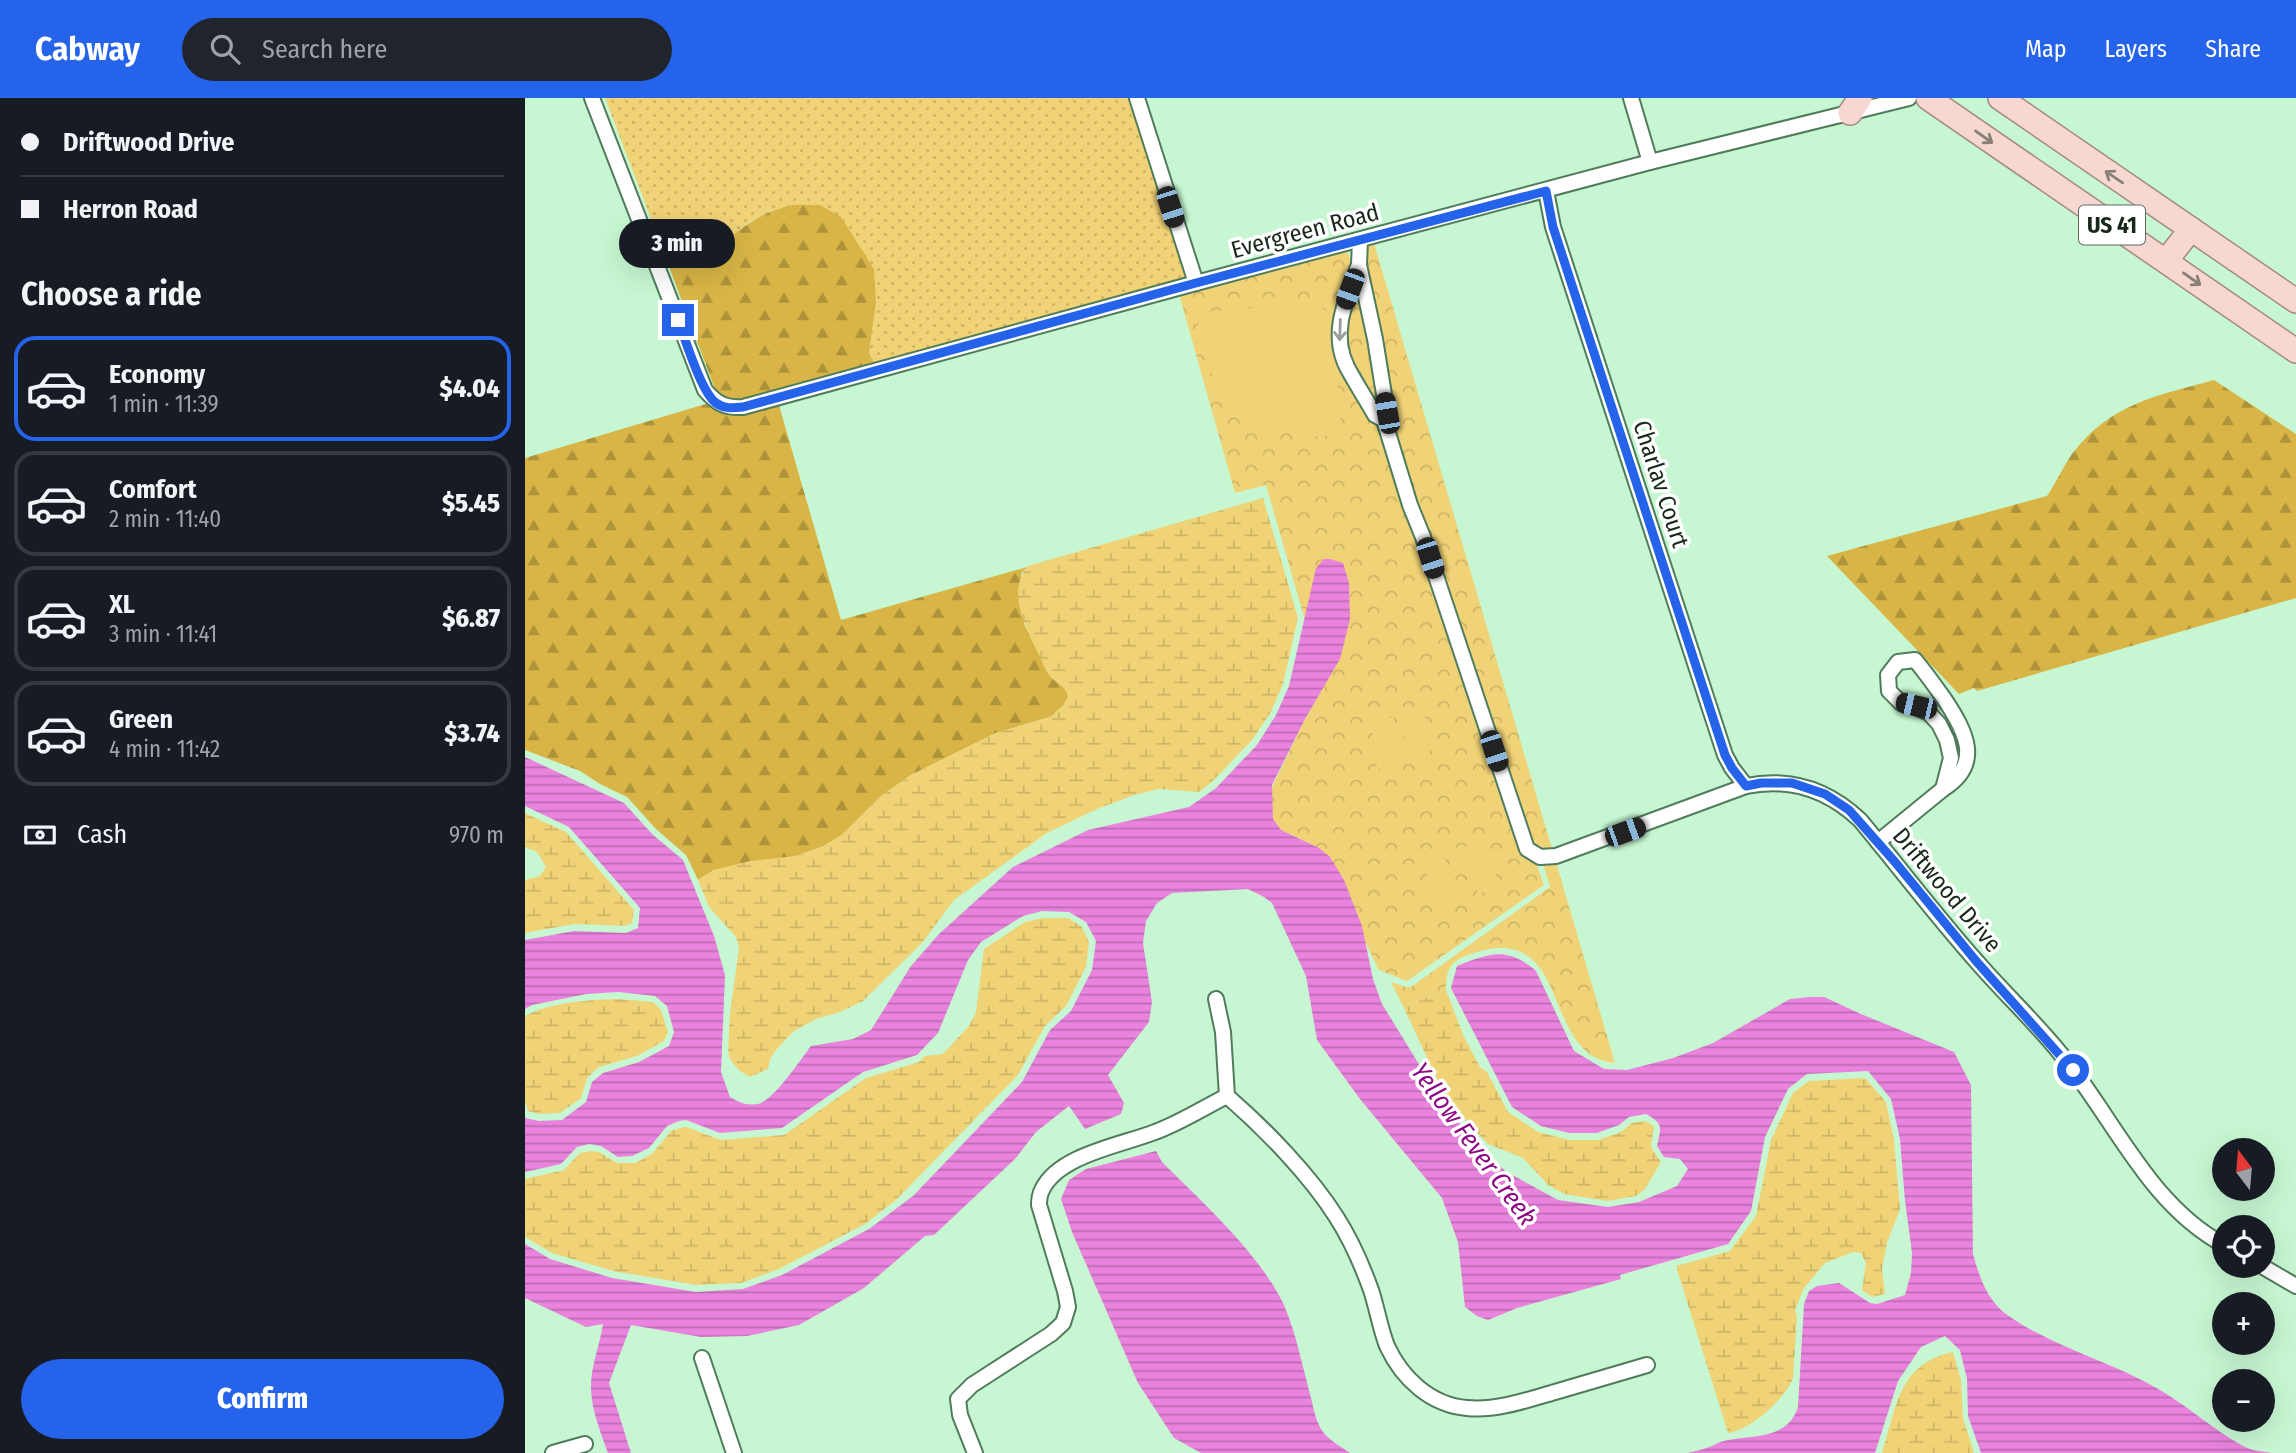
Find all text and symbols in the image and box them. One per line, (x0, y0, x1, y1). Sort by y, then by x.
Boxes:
search box (182, 18, 672, 81)
text: Cabway (35, 29, 140, 69)
icon: search (206, 30, 244, 68)
text: Search here (262, 34, 387, 65)
text: Map (2025, 35, 2067, 63)
text: Layers (2105, 35, 2167, 63)
text: Share (2205, 35, 2261, 63)
text: Driftwood Drive (63, 127, 235, 158)
one-way arrow (1974, 130, 1993, 144)
one-way arrow (2105, 170, 2124, 184)
car (1154, 184, 1187, 230)
text: Herron Road (63, 194, 198, 225)
street label: Evergreen Road (1228, 198, 1382, 264)
road number: US 41 (2079, 206, 2145, 244)
callout: 3 min (620, 218, 736, 268)
text: 3 min (651, 229, 703, 257)
car (1333, 266, 1368, 312)
one-way arrow (2182, 272, 2201, 287)
text: Choose a ride (21, 275, 202, 313)
route end (662, 304, 694, 336)
one-way arrow (1334, 319, 1347, 342)
icon: car (25, 357, 88, 420)
text: Economy (109, 359, 205, 390)
text: $4.04 (440, 373, 500, 404)
text: 1 min · 11:39 (109, 390, 219, 418)
car (1374, 390, 1401, 436)
street label: Charlav Court (1627, 417, 1695, 551)
icon: car (25, 472, 88, 535)
text: Comfort (109, 474, 197, 505)
text: $5.45 (442, 488, 500, 519)
text: 2 min · 11:40 (109, 505, 221, 533)
car (1414, 535, 1447, 581)
icon: car (25, 587, 88, 650)
text: XL (109, 589, 135, 620)
text: $6.87 (442, 603, 500, 634)
text: 3 min · 11:41 (109, 620, 217, 648)
car (1894, 691, 1939, 721)
icon: car (25, 702, 88, 765)
text: Green (109, 704, 173, 735)
text: $3.74 (444, 718, 500, 749)
car (1478, 728, 1511, 774)
text: 4 min · 11:42 (109, 735, 220, 763)
car (1602, 815, 1649, 849)
icon: cash (21, 816, 59, 854)
text: Cash (77, 819, 127, 850)
text: 970 m (449, 821, 504, 849)
street label: Driftwood Drive (1887, 822, 2007, 958)
route start (2057, 1054, 2089, 1086)
water label: Yellow Fever Creek (1404, 1057, 1543, 1232)
north arrow (2212, 1138, 2275, 1200)
map controls (2212, 1138, 2275, 1432)
button: locate (2212, 1215, 2275, 1278)
button: + (2212, 1292, 2275, 1355)
button: Confirm (21, 1359, 504, 1439)
button: − (2212, 1369, 2275, 1432)

